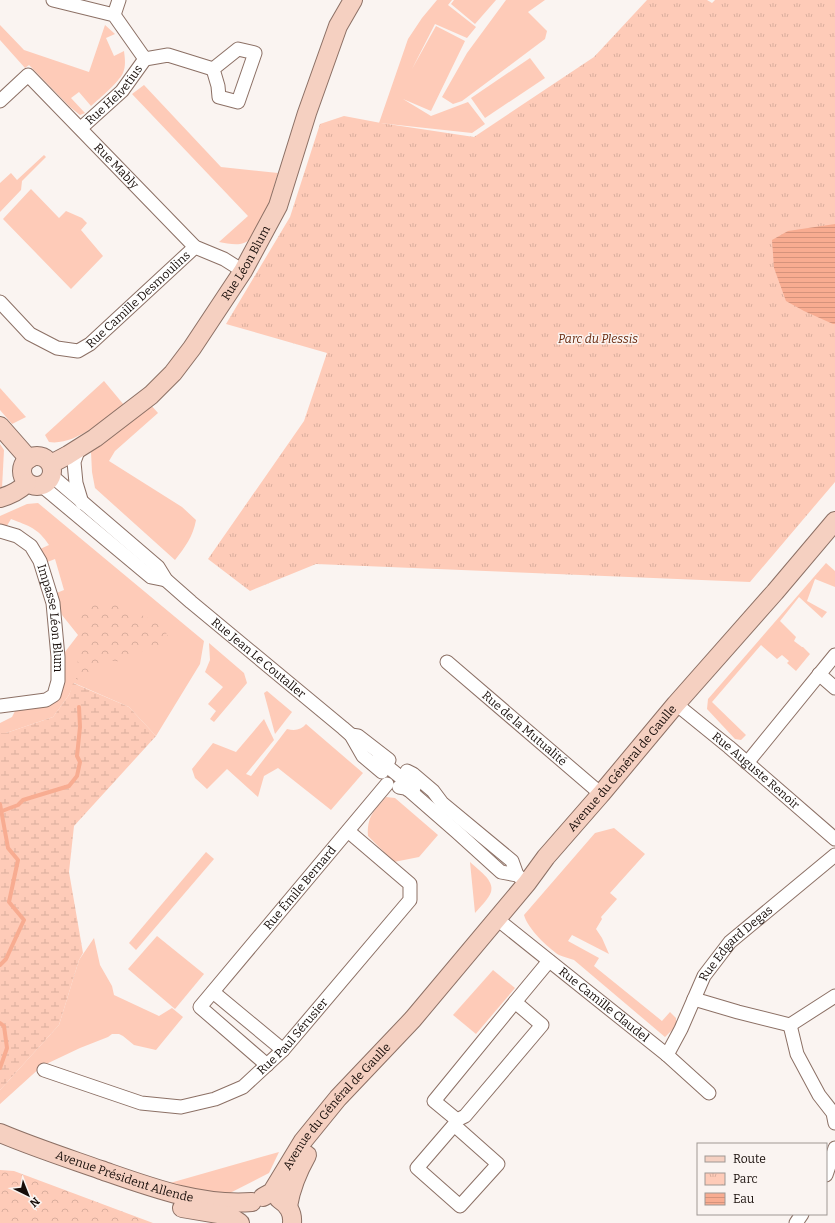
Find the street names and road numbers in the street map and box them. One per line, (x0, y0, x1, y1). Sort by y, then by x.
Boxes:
street label: Rue Helvetius (83, 62, 146, 128)
street label: Rue Mably (91, 140, 142, 192)
street label: Rue Léon Blum (219, 223, 273, 303)
street label: Rue Camille Desmoulins (83, 248, 193, 351)
street label: Impasse Léon Blum (34, 562, 65, 673)
street label: Rue Jean Le Coutaller (209, 615, 309, 701)
street label: Rue de la Mutualité (479, 688, 570, 768)
street label: Avenue du Général de Gaulle (565, 702, 679, 834)
street label: Rue Auguste Renoir (709, 729, 803, 812)
street label: Rue Émile Bernard (261, 843, 339, 933)
street label: Rue Edgard Degas (696, 903, 776, 983)
street label: Rue Camille Claudel (556, 964, 652, 1045)
street label: Rue Paul Sérusier (254, 995, 331, 1077)
street label: Avenue du Général de Gaulle (280, 1040, 393, 1172)
street label: Avenue Président Allende (54, 1148, 195, 1205)

